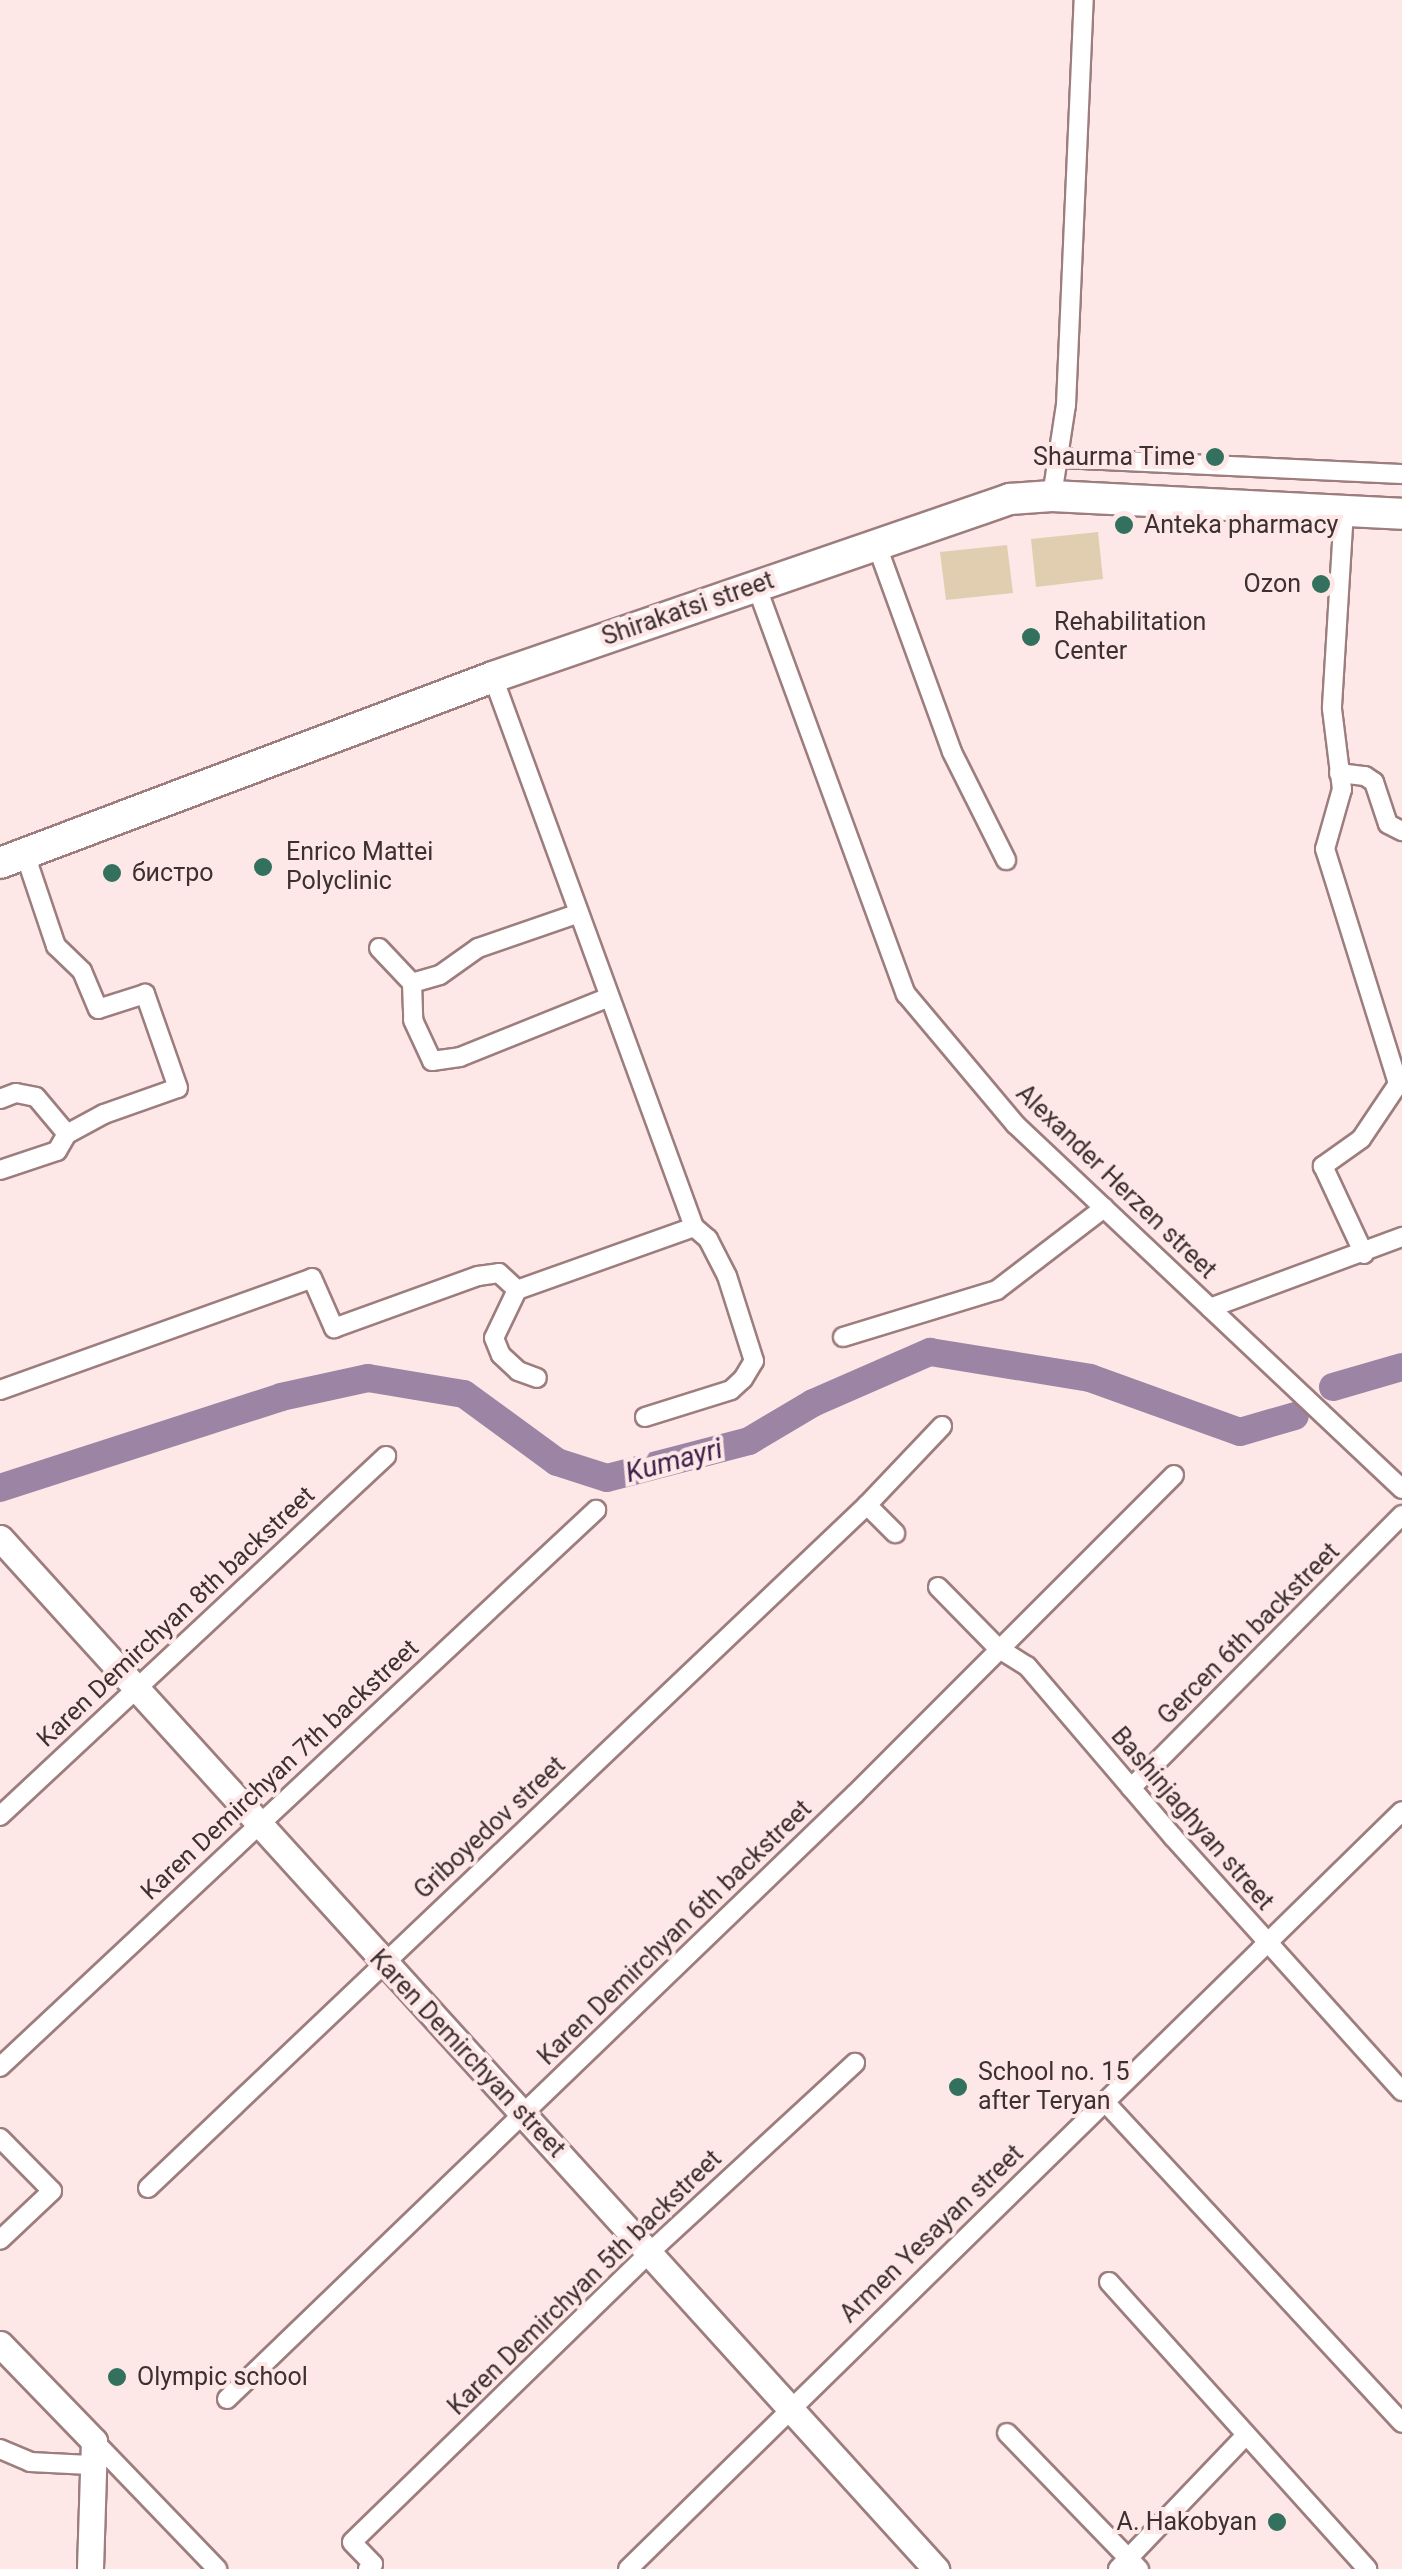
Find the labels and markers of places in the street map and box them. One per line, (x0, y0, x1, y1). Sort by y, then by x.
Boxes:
place label: Shaurma Time (1033, 442, 1195, 472)
marker: Shaurma Time (1204, 446, 1226, 468)
place label: Anteka pharmacy (1144, 510, 1338, 540)
marker: Anteka pharmacy (1113, 514, 1135, 536)
place label: Ozon (1244, 569, 1301, 599)
marker: Ozon (1310, 573, 1332, 595)
place label: Rehabilitation Center (1054, 608, 1206, 667)
marker: Rehabilitation Center (1018, 624, 1044, 650)
place label: Enrico Mattei Polyclinic (286, 838, 433, 897)
marker: Enrico Mattei Polyclinic (250, 854, 276, 880)
place label: бистро (132, 858, 213, 888)
marker: бистро (101, 862, 123, 884)
place label: School no. 15 after Teryan (978, 2058, 1129, 2117)
marker: School no. 15 after Teryan (947, 2076, 969, 2098)
place label: Olympic school (137, 2362, 308, 2392)
marker: Olympic school (106, 2366, 128, 2388)
place label: A. Hakobyan (1117, 2507, 1257, 2537)
marker: A. Hakobyan (1266, 2511, 1288, 2533)

